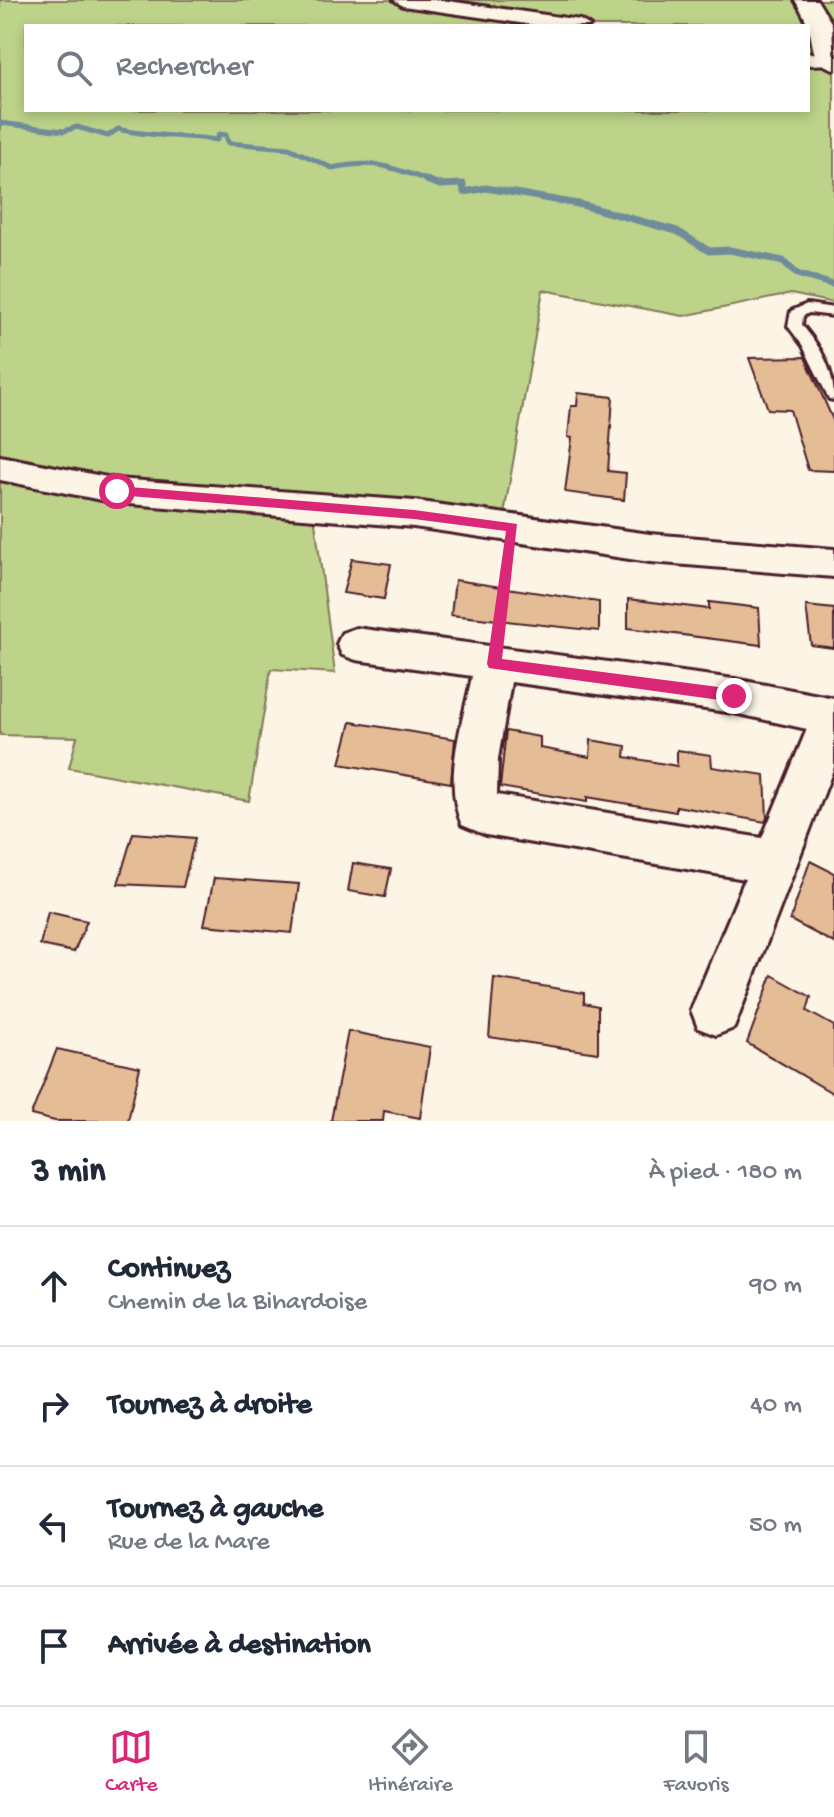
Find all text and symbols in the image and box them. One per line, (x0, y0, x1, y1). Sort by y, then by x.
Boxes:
search box (24, 24, 810, 112)
icon: search (52, 46, 96, 90)
text: Rechercher (116, 51, 252, 86)
route start (99, 473, 135, 509)
route end (716, 678, 752, 714)
text: 3 min (32, 1153, 105, 1193)
text: À pied · 180 m (649, 1158, 802, 1189)
text: Continuez (108, 1253, 230, 1288)
icon: ahead (32, 1264, 76, 1308)
text: 90 m (750, 1271, 802, 1302)
text: Chemin de la Bihardoise (108, 1288, 367, 1319)
icon: right (32, 1384, 76, 1428)
text: Tournez à droite (108, 1389, 312, 1424)
text: 40 m (750, 1391, 802, 1422)
text: Tournez à gauche (108, 1493, 323, 1528)
icon: left (32, 1504, 76, 1548)
text: 50 m (749, 1511, 802, 1542)
text: Rue de la Mare (108, 1528, 270, 1559)
icon: arrive (32, 1624, 76, 1668)
text: Arrivée à destination (108, 1629, 371, 1664)
tab: Carte (105, 1725, 158, 1799)
tab: Itinéraire (368, 1725, 453, 1799)
tab: Favoris (663, 1725, 729, 1799)

